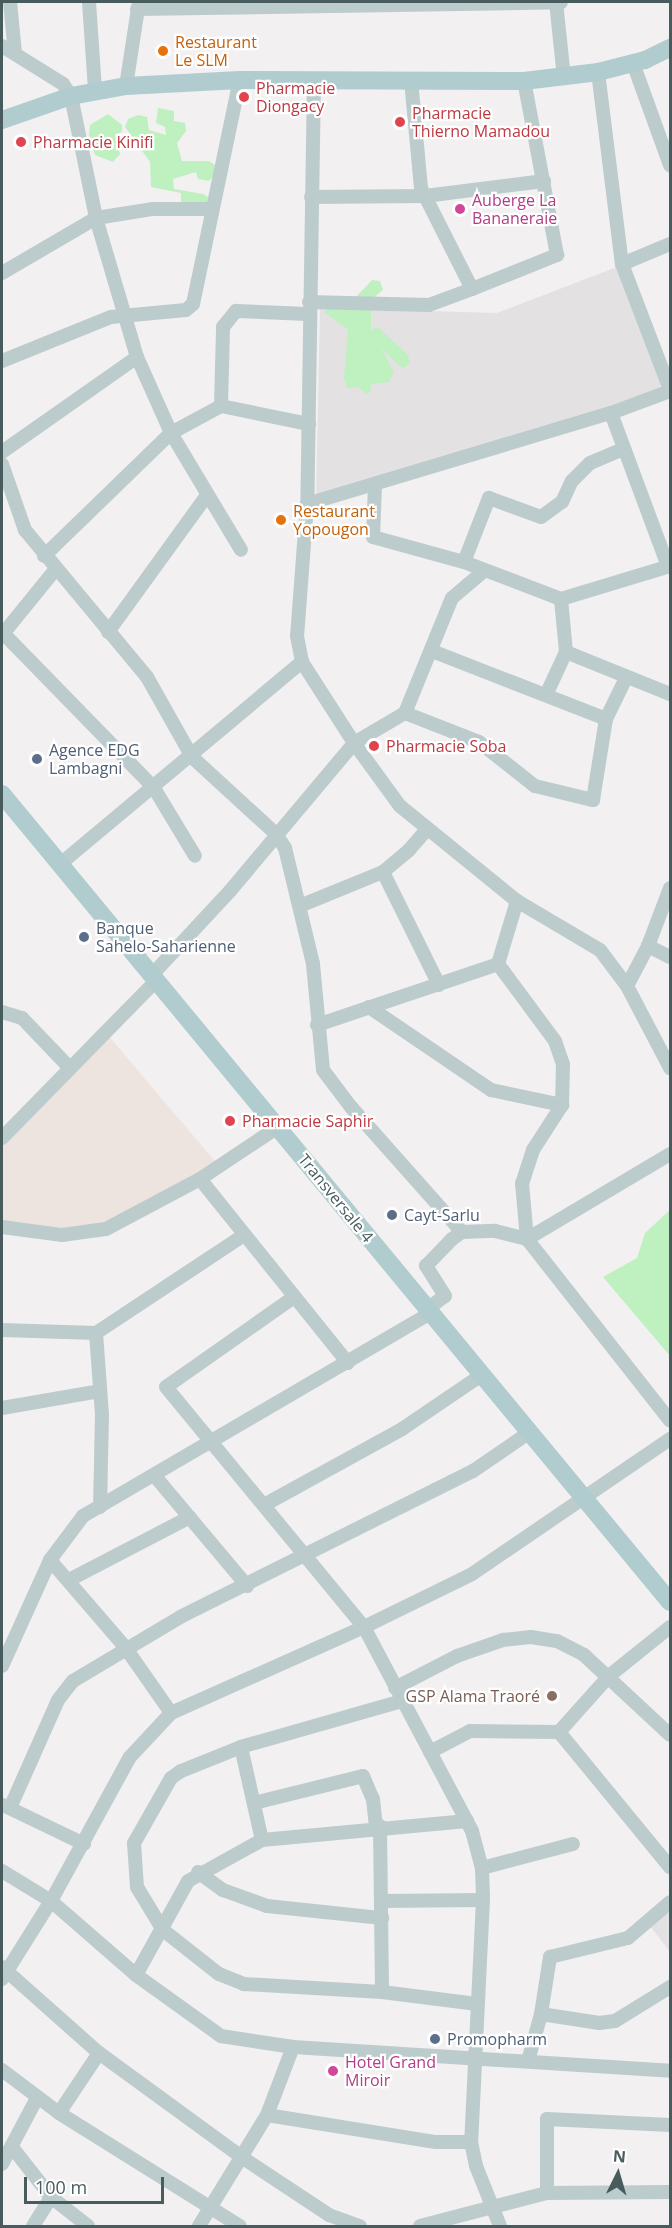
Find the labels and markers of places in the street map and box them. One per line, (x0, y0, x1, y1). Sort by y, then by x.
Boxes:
place label: Restaurant Le SLM (175, 32, 257, 70)
marker: Restaurant Le SLM (156, 44, 170, 58)
place label: Pharmacie Diongacy (256, 78, 335, 116)
marker: Pharmacie Diongacy (237, 90, 251, 104)
place label: Pharmacie Thierno Mamadou (412, 103, 550, 141)
marker: Pharmacie Thierno Mamadou (393, 115, 407, 129)
place label: Pharmacie Kinifi (33, 132, 154, 152)
marker: Pharmacie Kinifi (14, 135, 28, 149)
place label: Auberge La Bananeraie (472, 190, 557, 228)
marker: Auberge La Bananeraie (453, 202, 467, 216)
place label: Restaurant Yopougon (293, 501, 375, 539)
marker: Restaurant Yopougon (274, 513, 288, 527)
place label: Pharmacie Soba (386, 736, 506, 756)
marker: Pharmacie Soba (367, 739, 381, 753)
place label: Agence EDG Lambagni (49, 740, 140, 778)
marker: Agence EDG Lambagni (30, 752, 44, 766)
place label: Banque Sahelo-Saharienne (96, 918, 236, 956)
marker: Banque Sahelo-Saharienne (77, 930, 91, 944)
place label: Pharmacie Saphir (242, 1111, 373, 1131)
marker: Pharmacie Saphir (223, 1114, 237, 1128)
place label: Cayt-Sarlu (404, 1205, 480, 1225)
marker: Cayt-Sarlu (385, 1208, 399, 1222)
place label: GSP Alama Traoré (406, 1686, 540, 1706)
marker: GSP Alama Traoré (545, 1689, 559, 1703)
place label: Promopharm (447, 2029, 547, 2049)
marker: Promopharm (428, 2032, 442, 2046)
place label: Hotel Grand Miroir (345, 2052, 436, 2090)
marker: Hotel Grand Miroir (326, 2064, 340, 2078)

